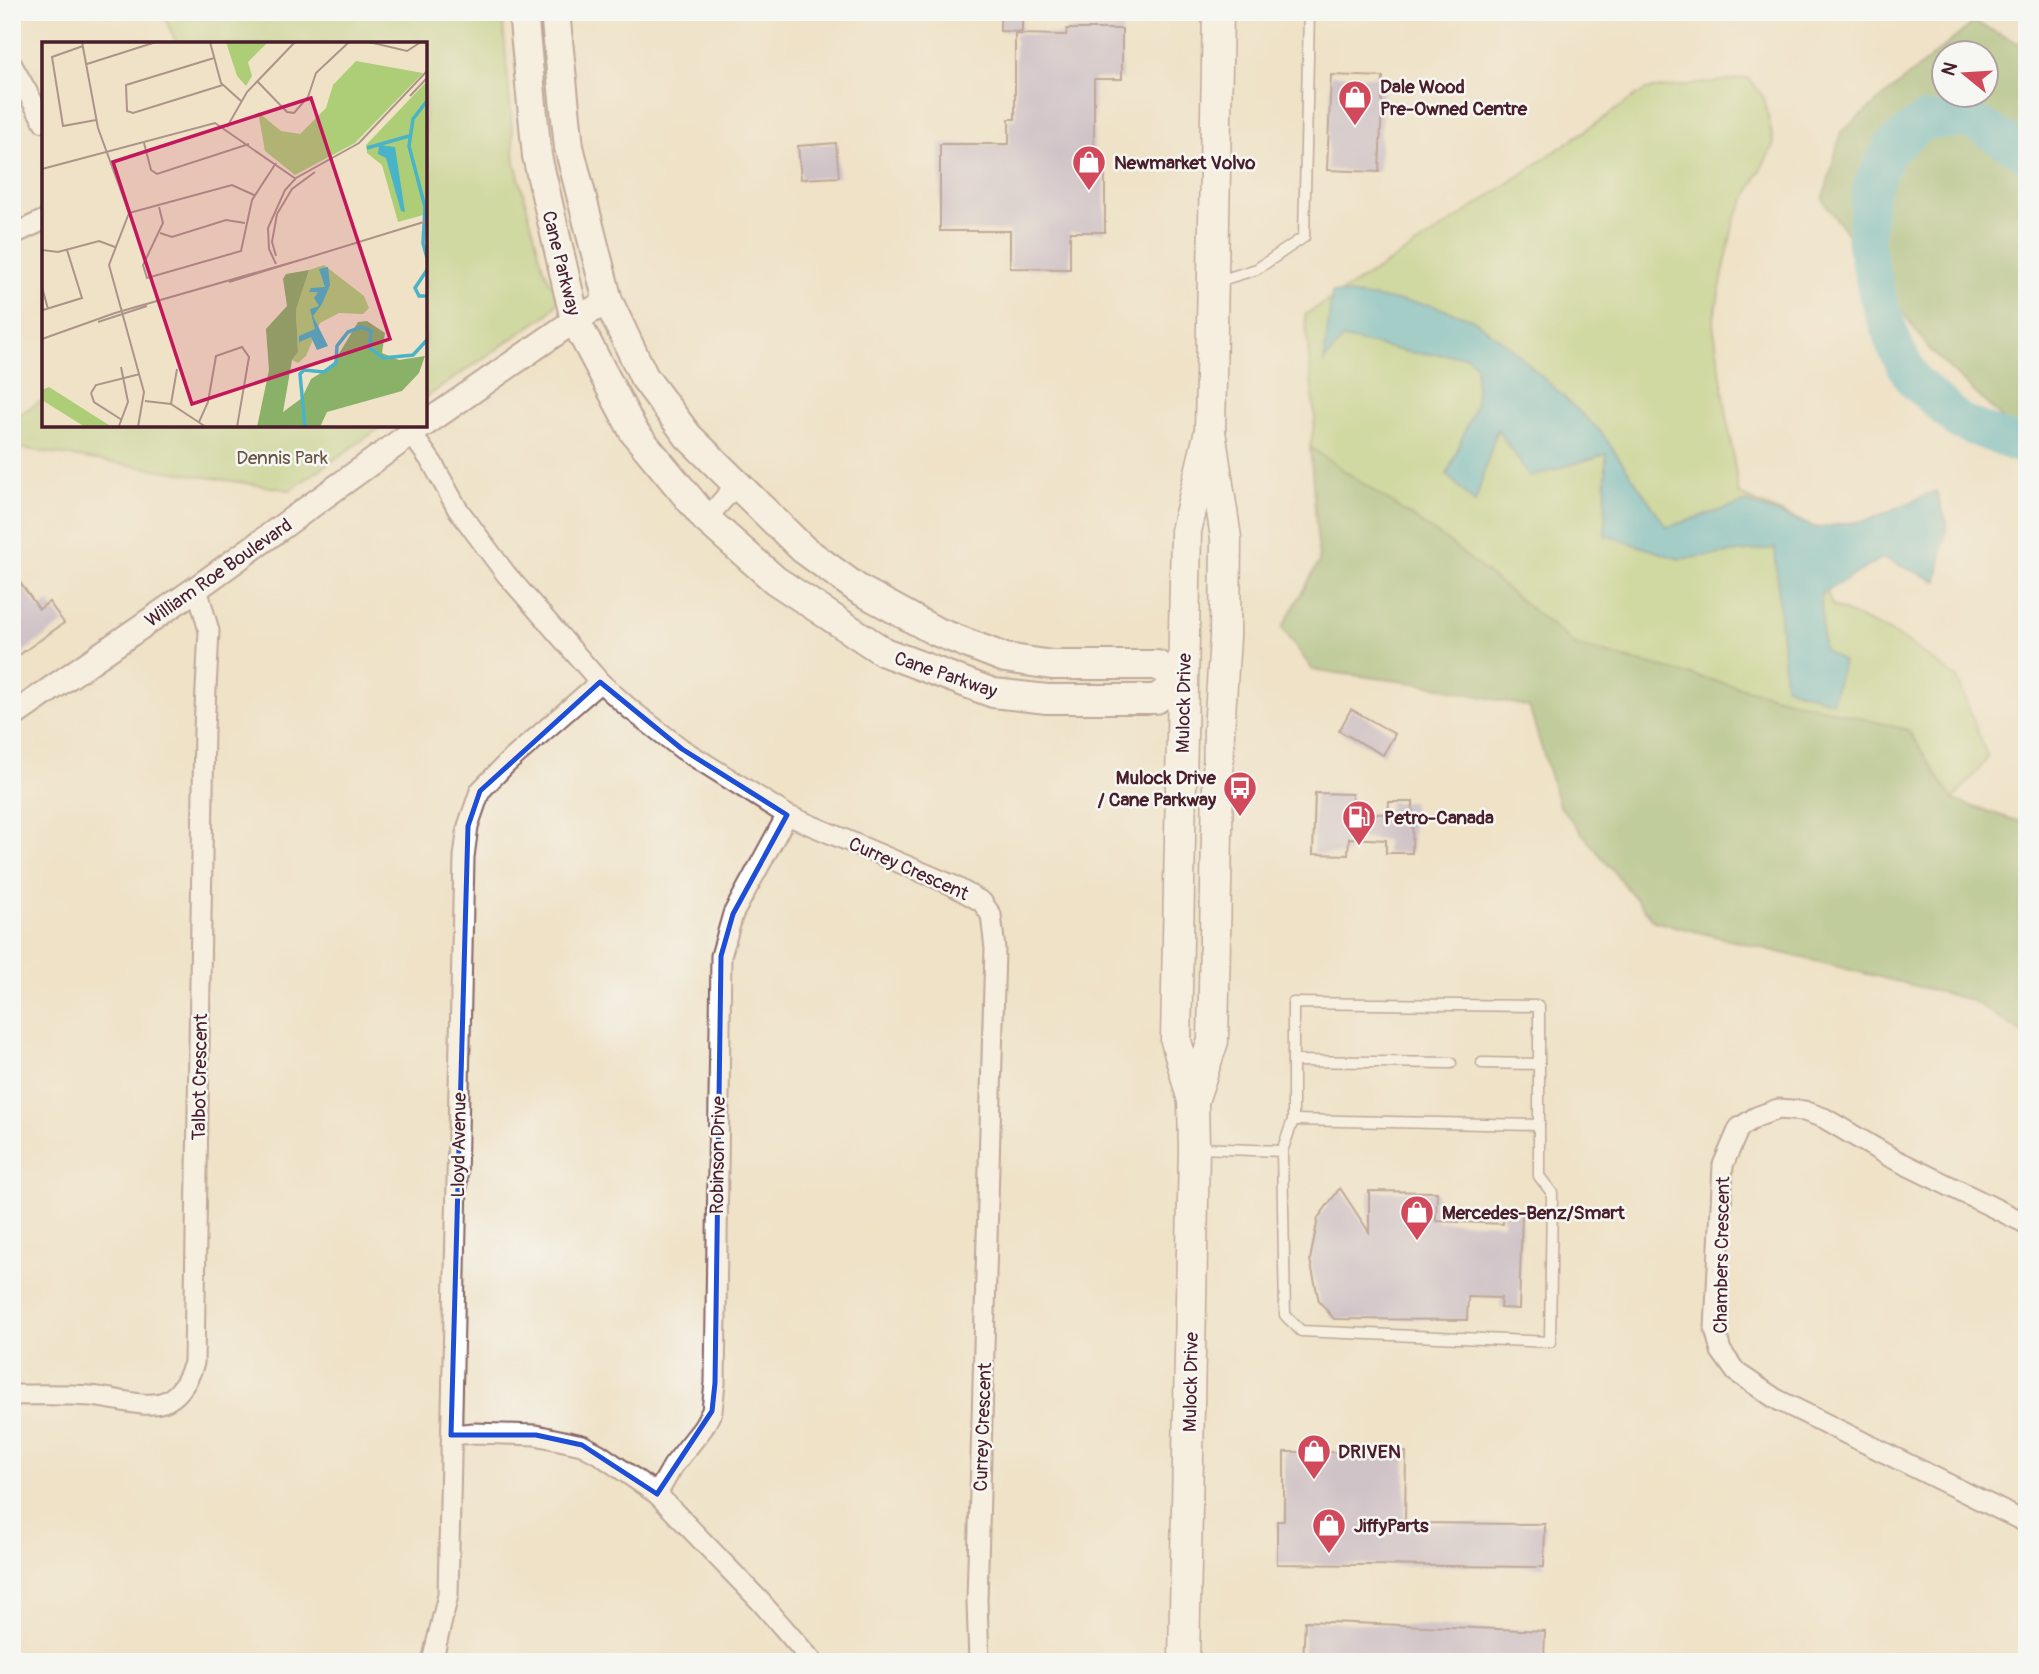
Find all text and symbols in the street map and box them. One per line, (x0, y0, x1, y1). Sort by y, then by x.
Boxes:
north arrow (1930, 38, 2000, 108)
inset map (42, 42, 427, 427)
text: N (1936, 59, 1963, 79)
place label: Dale Wood Pre-Owned Centre (1380, 75, 1528, 121)
shop icon: Dale Wood Pre-Owned Centre (1336, 78, 1374, 127)
shop icon: Newmarket Volvo (1070, 143, 1108, 192)
place label: Newmarket Volvo (1114, 151, 1256, 175)
street label: Cane Parkway (536, 208, 586, 318)
park label: Dennis Park (236, 446, 328, 470)
street label: William Roe Boulevard (140, 513, 297, 633)
street label: Cane Parkway (891, 646, 1000, 704)
street label: Mulock Drive (1171, 652, 1197, 753)
place label: Mulock Drive / Cane Parkway (1098, 766, 1217, 812)
bus stop icon: Mulock Drive / Cane Parkway (1221, 769, 1259, 818)
fuel station icon: Petro-Canada (1340, 798, 1378, 847)
place label: Petro-Canada (1384, 806, 1494, 830)
street label: Currey Crescent (845, 832, 973, 906)
street label: Talbot Crescent (187, 1013, 213, 1141)
street label: Lloyd Avenue (446, 1091, 472, 1198)
street label: Robinson Drive (705, 1095, 731, 1214)
street label: Chambers Crescent (1709, 1176, 1735, 1334)
shop icon: Mercedes-Benz/Smart (1398, 1193, 1436, 1242)
place label: Mercedes-Benz/Smart (1442, 1201, 1626, 1225)
street label: Mulock Drive (1178, 1331, 1204, 1432)
street label: Currey Crescent (969, 1362, 997, 1492)
shop icon: DRIVEN (1295, 1432, 1333, 1481)
place label: DRIVEN (1338, 1440, 1401, 1464)
shop icon: JiffyParts (1310, 1506, 1348, 1555)
place label: JiffyParts (1354, 1514, 1429, 1538)

